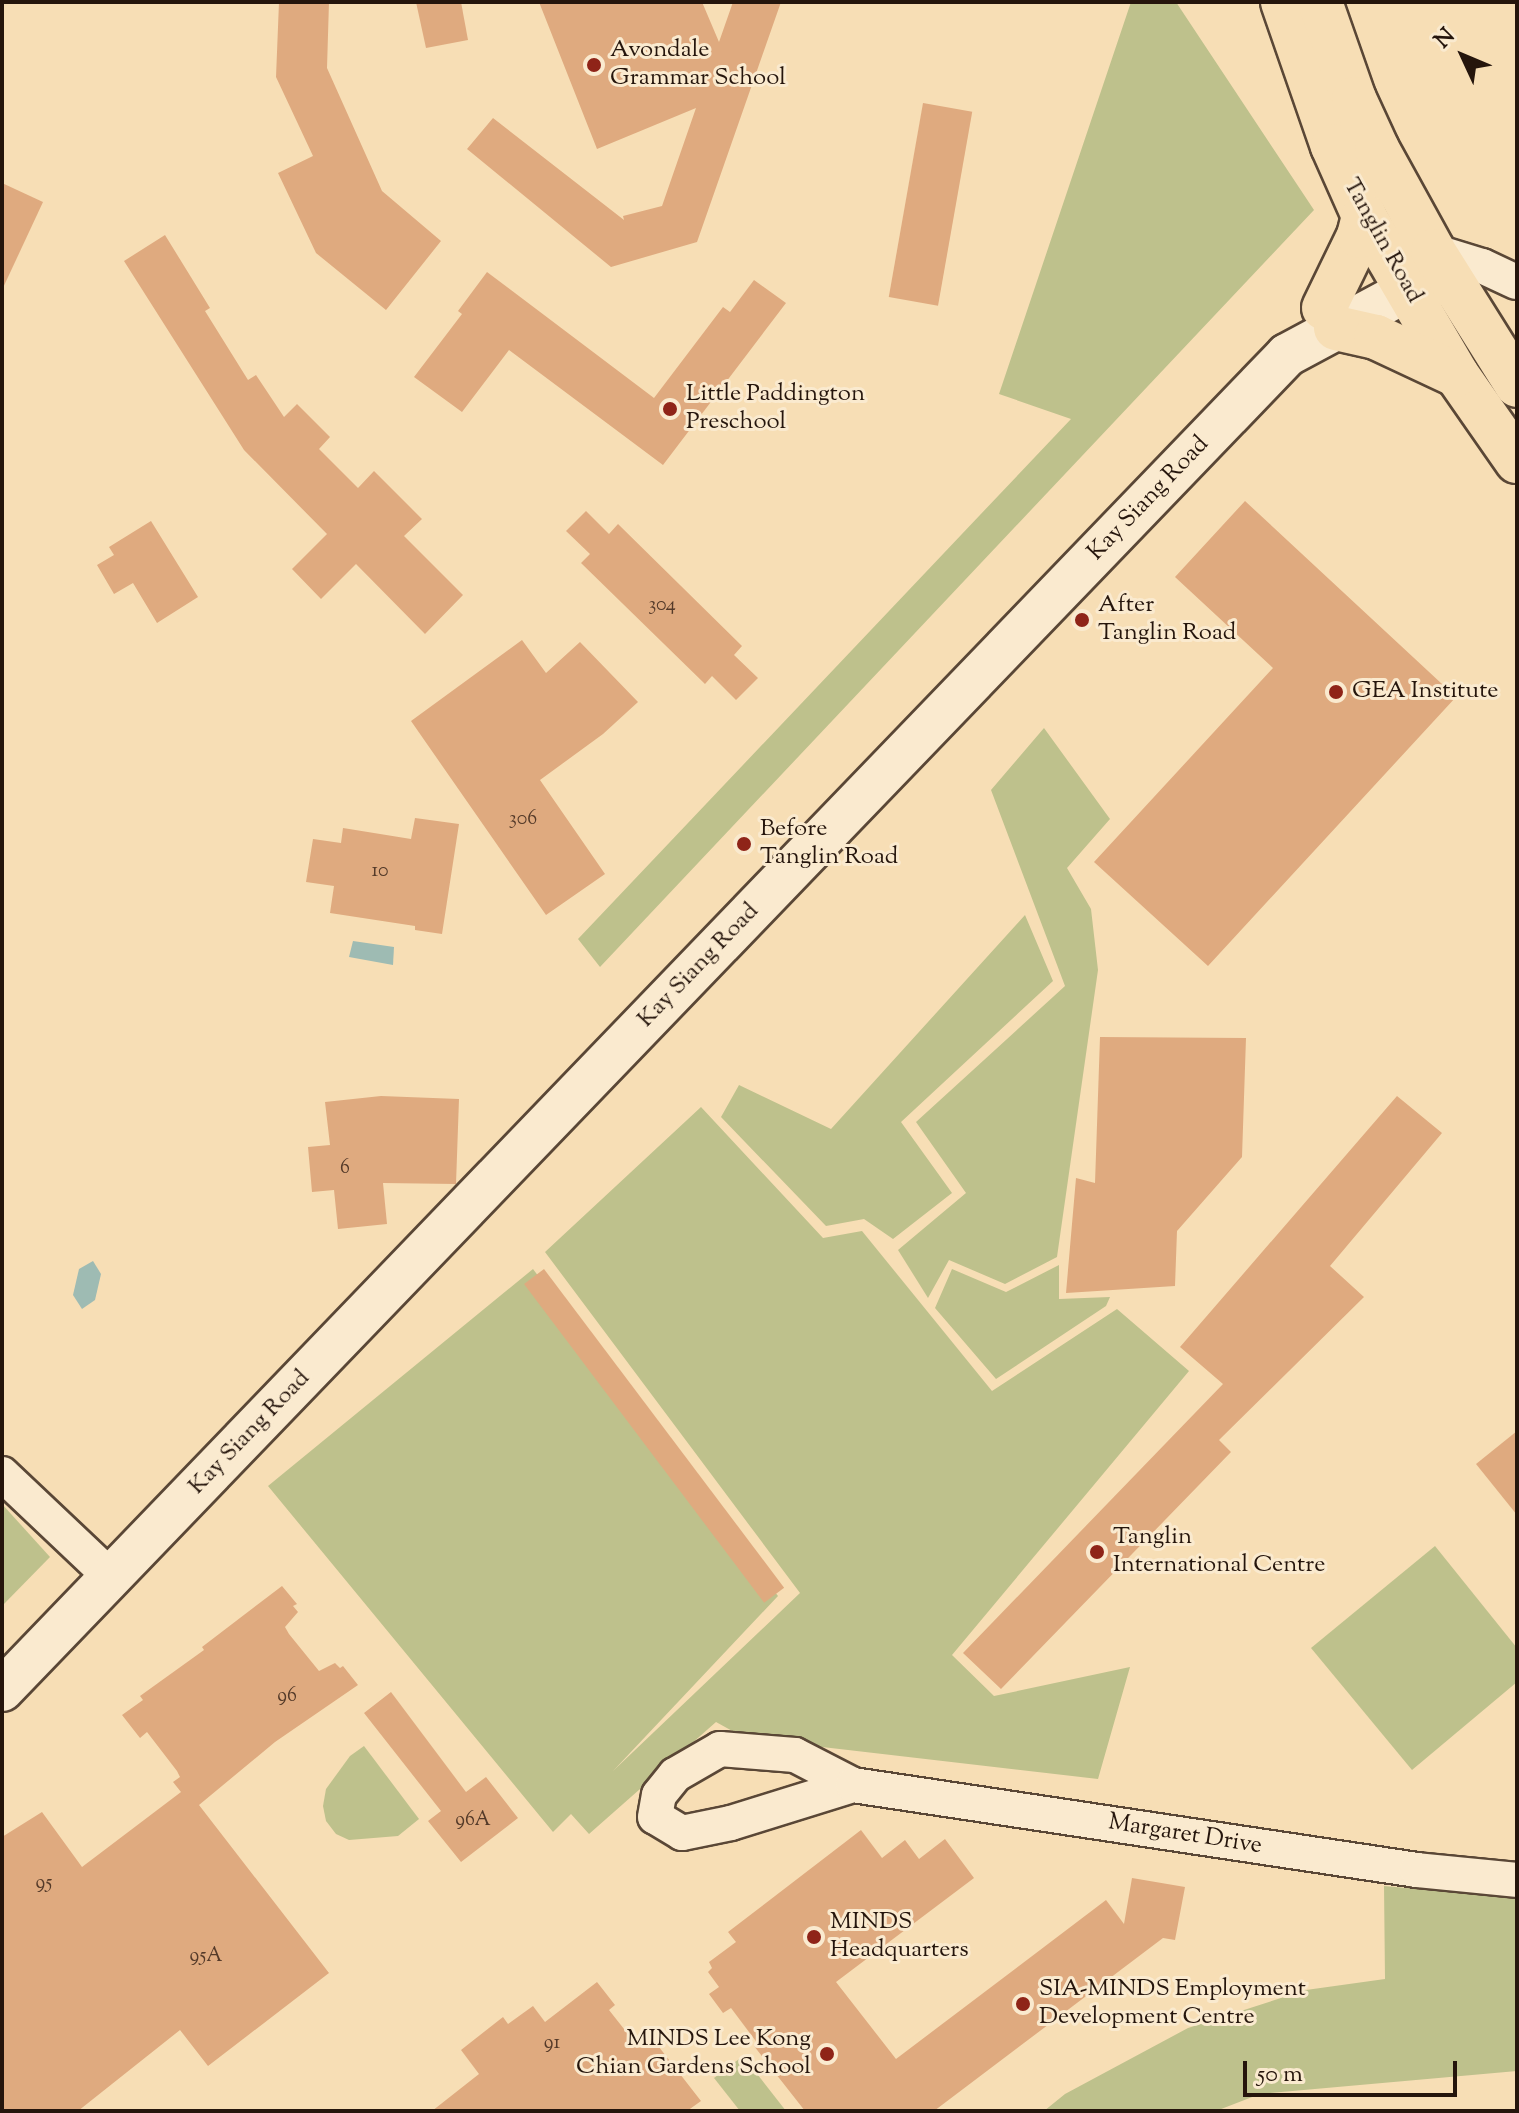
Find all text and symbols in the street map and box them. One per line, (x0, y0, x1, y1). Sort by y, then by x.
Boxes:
north arrow (1423, 16, 1503, 96)
text: N (1428, 22, 1463, 57)
place label: Avondale Grammar School (610, 37, 786, 93)
marker: Avondale Grammar School (585, 56, 603, 74)
street label: Tanglin Road (1336, 174, 1428, 308)
place label: Little Paddington Preschool (686, 381, 865, 437)
marker: Little Paddington Preschool (661, 400, 679, 418)
street label: Kay Siang Road (1082, 431, 1216, 567)
place label: After Tanglin Road (1098, 592, 1236, 648)
house number: 304 (648, 593, 676, 617)
marker: After Tanglin Road (1073, 611, 1091, 629)
place label: GEA Institute (1352, 678, 1499, 706)
marker: GEA Institute (1327, 683, 1345, 701)
house number: 306 (509, 807, 537, 831)
place label: Before Tanglin Road (760, 816, 898, 872)
marker: Before Tanglin Road (735, 835, 753, 853)
house number: 10 (371, 859, 389, 883)
street label: Kay Siang Road (632, 898, 766, 1034)
house number: 6 (340, 1156, 350, 1180)
street label: Kay Siang Road (183, 1365, 317, 1501)
place label: Tanglin International Centre (1113, 1524, 1325, 1580)
marker: Tanglin International Centre (1088, 1543, 1106, 1561)
house number: 96 (277, 1684, 297, 1708)
house number: 96A (455, 1808, 491, 1832)
street label: Margaret Drive (1106, 1809, 1264, 1861)
house number: 95 (36, 1871, 52, 1895)
place label: MINDS Headquarters (830, 1909, 969, 1965)
marker: MINDS Headquarters (805, 1928, 823, 1946)
house number: 95A (190, 1944, 222, 1968)
place label: SIA-MINDS Employment Development Centre (1039, 1976, 1306, 2032)
marker: SIA-MINDS Employment Development Centre (1014, 1995, 1032, 2013)
place label: MINDS Lee Kong Chian Gardens School (576, 2026, 811, 2082)
house number: 91 (544, 2031, 560, 2055)
marker: MINDS Lee Kong Chian Gardens School (818, 2045, 836, 2063)
scale bar (1247, 2045, 1461, 2095)
text: 50 m (1257, 2058, 1303, 2092)

